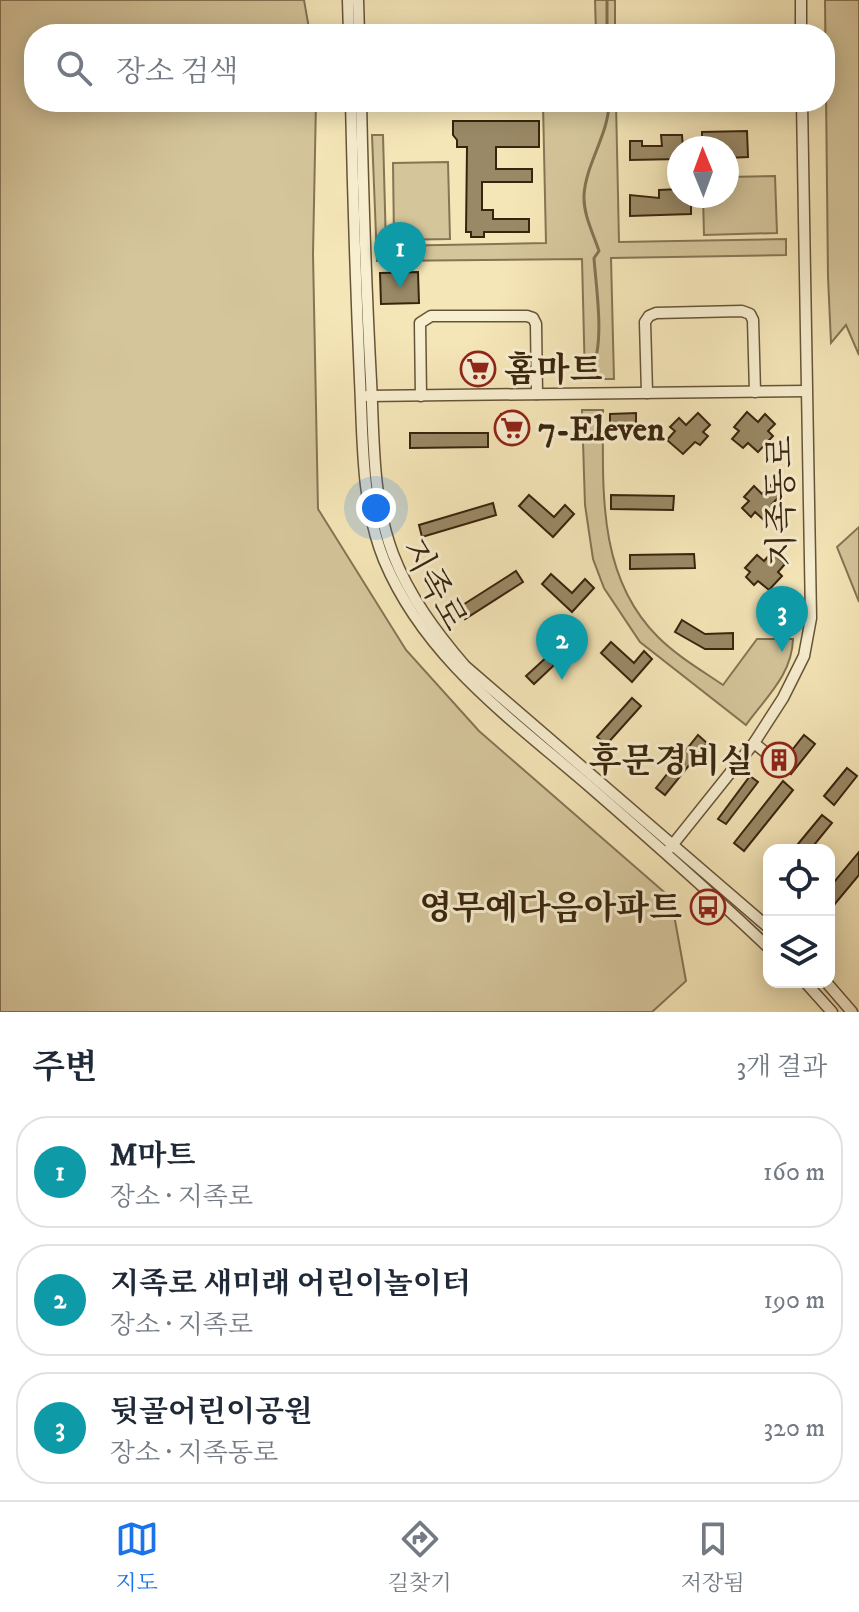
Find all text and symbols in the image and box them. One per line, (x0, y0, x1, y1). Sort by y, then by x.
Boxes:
search box (24, 24, 835, 112)
icon: search (52, 46, 96, 90)
text: 장소 검색 (116, 54, 238, 91)
north arrow (667, 136, 739, 208)
pin: 1 (374, 222, 426, 288)
supermarket icon: 홈마트 (459, 350, 497, 388)
place label: 홈마트 (504, 350, 603, 392)
supermarket icon: 7-Eleven (493, 409, 531, 447)
place label: 7-Eleven (538, 409, 665, 451)
street label: 지족동로 (760, 435, 804, 567)
your location (356, 488, 396, 528)
street label: 지족로 (391, 532, 476, 638)
pin: 3 (756, 586, 808, 652)
pin: 2 (536, 614, 588, 680)
place label: 후문경비실 (589, 741, 753, 783)
building icon: 후문경비실 (760, 741, 798, 779)
map controls (763, 844, 835, 988)
button: locate (763, 844, 835, 916)
place label: 영무예다음아파트 (419, 888, 682, 930)
bus stop icon: 영무예다음아파트 (689, 888, 727, 926)
button: layers (763, 916, 835, 988)
text: 주변 (32, 1047, 98, 1089)
text: 3개 결과 (736, 1051, 827, 1084)
text: M마트 (110, 1138, 195, 1175)
text: 1 (55, 1156, 65, 1189)
text: 160 m (763, 1156, 825, 1189)
text: 장소 · 지족로 (110, 1181, 253, 1214)
text: 지족로 새미래 어린이놀이터 (110, 1266, 471, 1303)
text: 2 (54, 1284, 66, 1317)
text: 190 m (763, 1284, 825, 1317)
text: 장소 · 지족로 (110, 1309, 253, 1342)
text: 뒷골어린이공원 (110, 1394, 313, 1431)
text: 3 (55, 1412, 65, 1445)
text: 320 m (763, 1412, 825, 1445)
text: 장소 · 지족동로 (110, 1437, 278, 1470)
tab: 지도 (115, 1517, 159, 1597)
tab: 길찾기 (388, 1517, 452, 1597)
tab: 저장됨 (681, 1517, 744, 1597)

